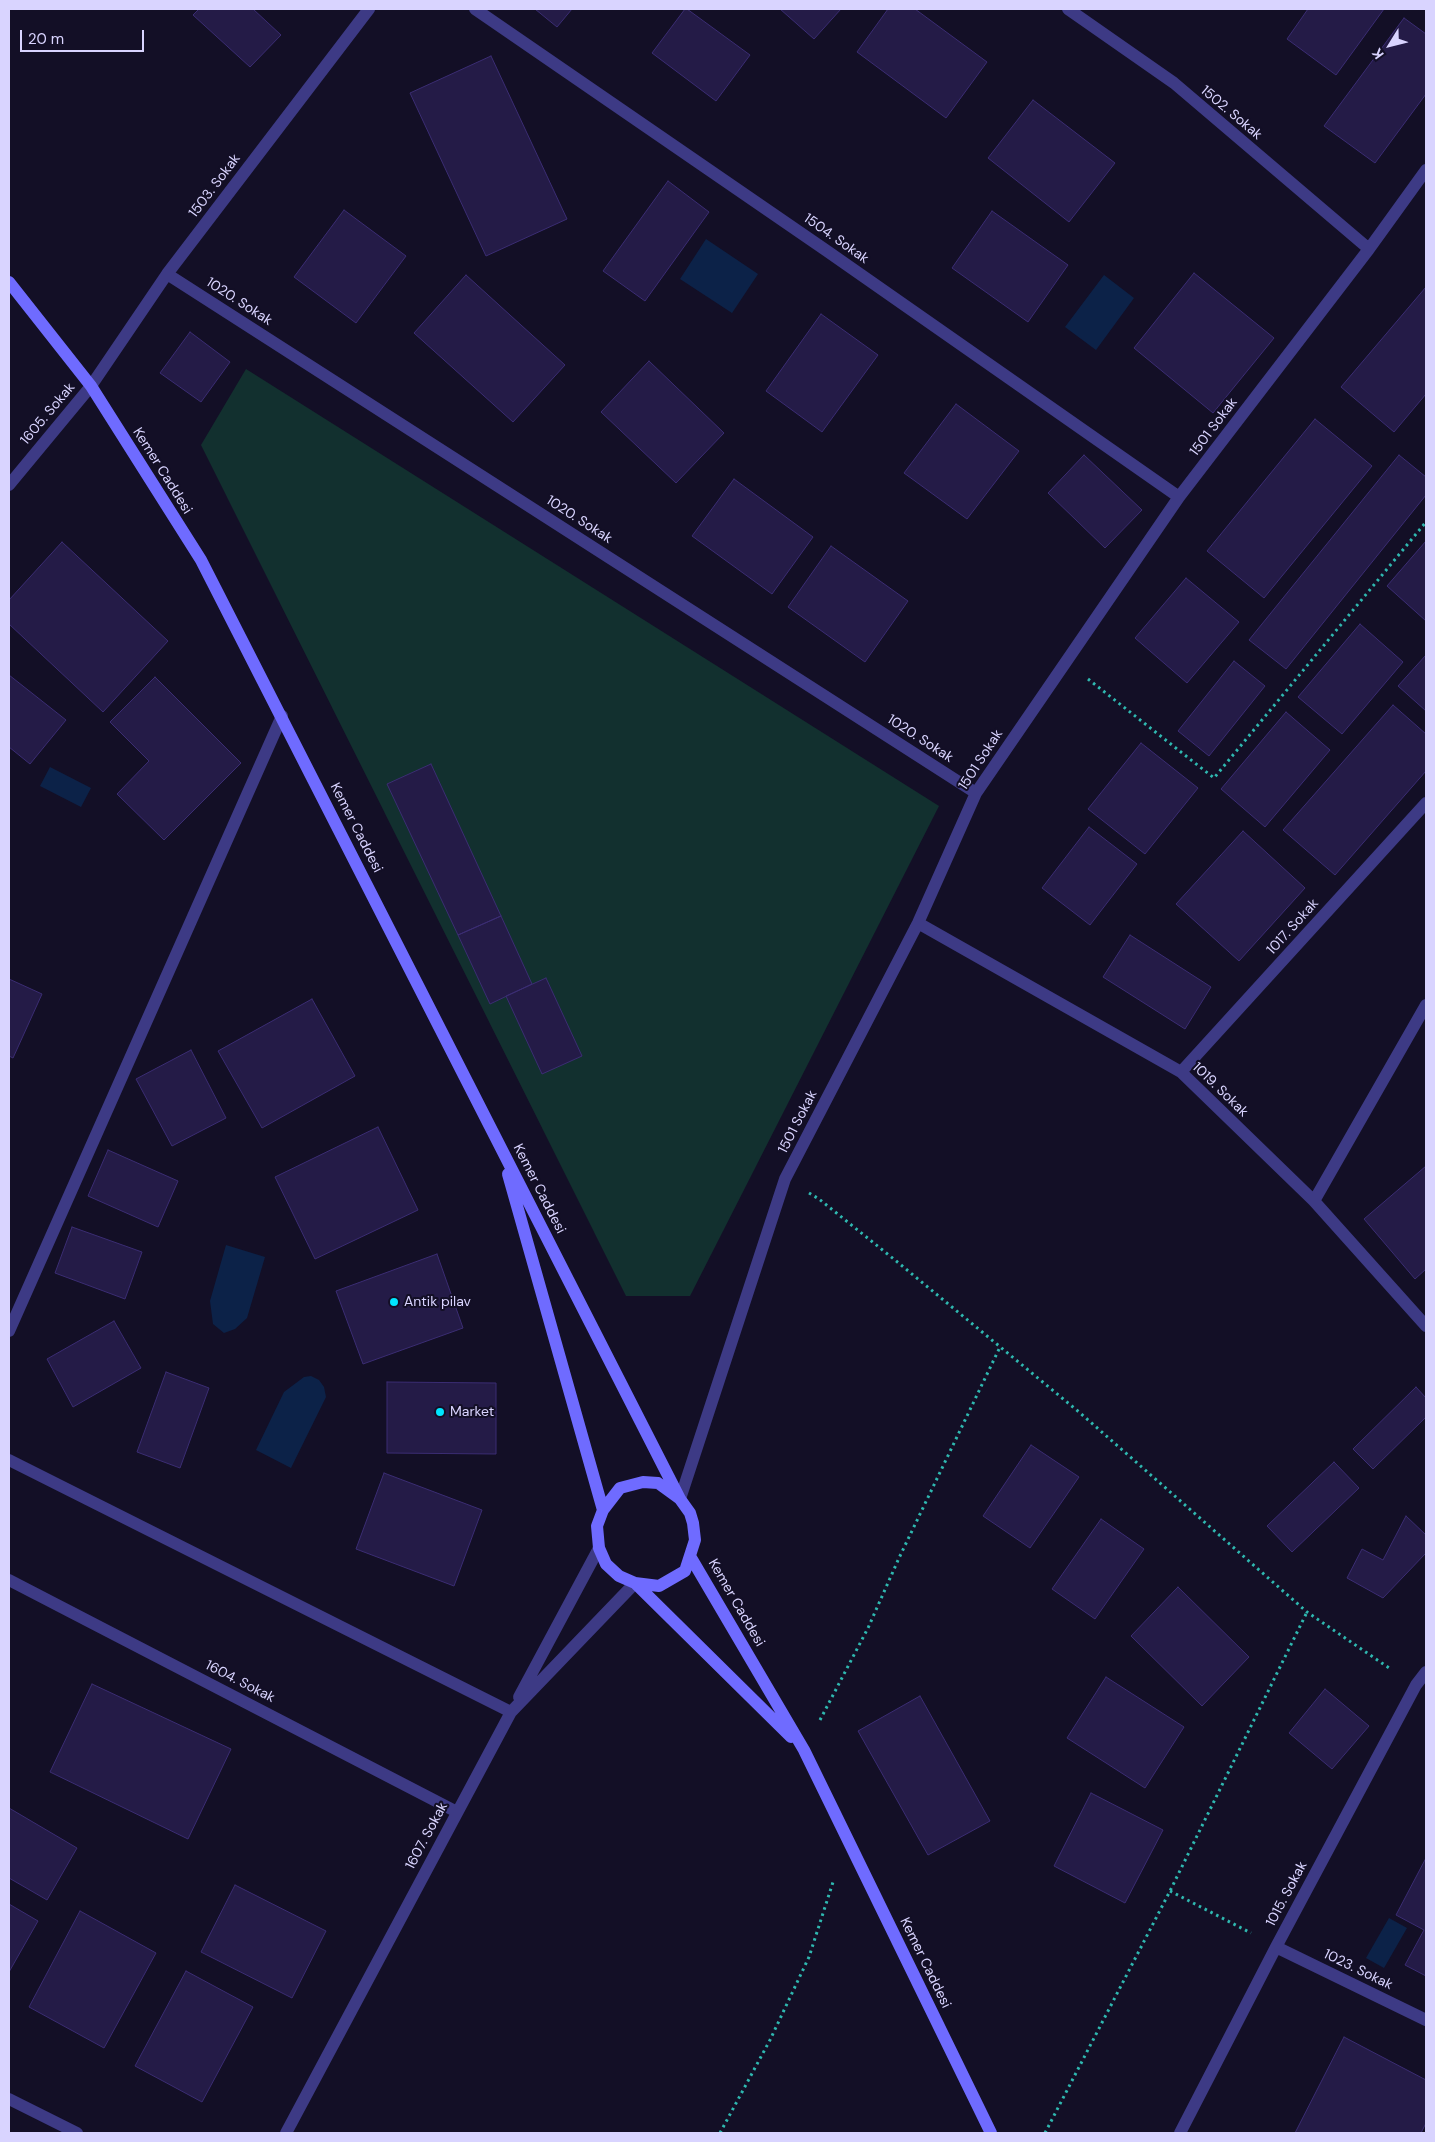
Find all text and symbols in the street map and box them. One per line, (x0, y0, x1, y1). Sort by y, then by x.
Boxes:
scale bar (22, 20, 146, 52)
north arrow (1365, 20, 1415, 70)
text: 20 m (28, 29, 64, 49)
text: K (1368, 45, 1388, 63)
street label: 1502. Sokak (1197, 82, 1265, 144)
street label: 1503. Sokak (186, 151, 244, 221)
street label: 1504. Sokak (800, 210, 872, 268)
street label: 1020. Sokak (203, 274, 275, 330)
street label: 1605. Sokak (17, 380, 79, 448)
street label: 1501 Sokak (1187, 395, 1241, 459)
street label: Kemer Caddesi (129, 425, 195, 517)
street label: 1020. Sokak (543, 492, 615, 548)
street label: 1020. Sokak (884, 711, 956, 767)
street label: 1501 Sokak (955, 727, 1007, 793)
street label: Kemer Caddesi (326, 780, 386, 876)
street label: 1017. Sokak (1263, 896, 1323, 958)
street label: 1019. Sokak (1189, 1059, 1251, 1121)
street label: 1501 Sokak (775, 1088, 821, 1156)
street label: Kemer Caddesi (509, 1141, 569, 1237)
place label: Antik pilav (404, 1294, 471, 1310)
marker: Antik pilav (388, 1296, 400, 1308)
place label: Market (450, 1404, 494, 1420)
marker: Market (434, 1406, 446, 1418)
street label: Kemer Caddesi (704, 1556, 768, 1650)
street label: 1604. Sokak (202, 1657, 278, 1707)
street label: 1607. Sokak (402, 1799, 452, 1873)
street label: 1015. Sokak (1263, 1859, 1311, 1929)
street label: Kemer Caddesi (896, 1915, 954, 2011)
street label: 1023. Sokak (1321, 1946, 1395, 1994)

